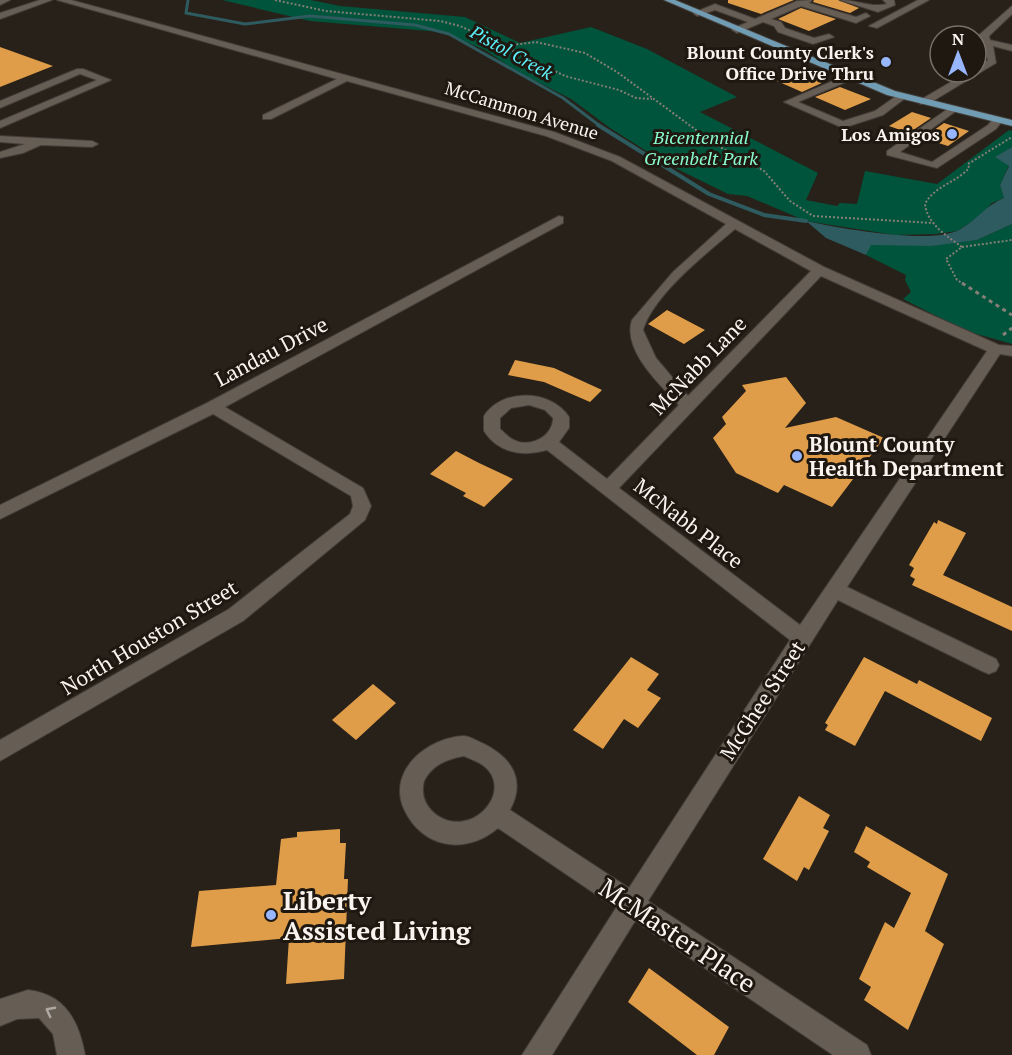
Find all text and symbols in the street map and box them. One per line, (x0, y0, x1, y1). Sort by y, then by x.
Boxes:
water label: Pistol Creek (466, 19, 558, 85)
north arrow (928, 24, 988, 84)
text: N (952, 28, 964, 50)
place label: Blount County Clerk's Office Drive Thru (687, 40, 874, 85)
marker: Blount County Clerk's Office Drive Thru (879, 55, 893, 69)
street label: McCammon Avenue (442, 75, 602, 145)
place label: Los Amigos (841, 122, 940, 146)
park label: Bicentennial Greenbelt Park (644, 125, 758, 170)
marker: Los Amigos (945, 127, 959, 141)
street label: Landau Drive (210, 310, 332, 392)
street label: McNabb Lane (644, 310, 752, 420)
place label: Blount County Health Department (809, 430, 1004, 482)
marker: Blount County Health Department (790, 449, 804, 463)
street label: McNabb Place (629, 472, 749, 574)
street label: North Houston Street (56, 573, 243, 701)
street label: McGhee Street (713, 635, 811, 765)
street label: McMaster Place (593, 870, 763, 1000)
place label: Liberty Assisted Living (283, 883, 472, 947)
marker: Liberty Assisted Living (264, 908, 278, 922)
one-way arrow (46, 1007, 56, 1018)

